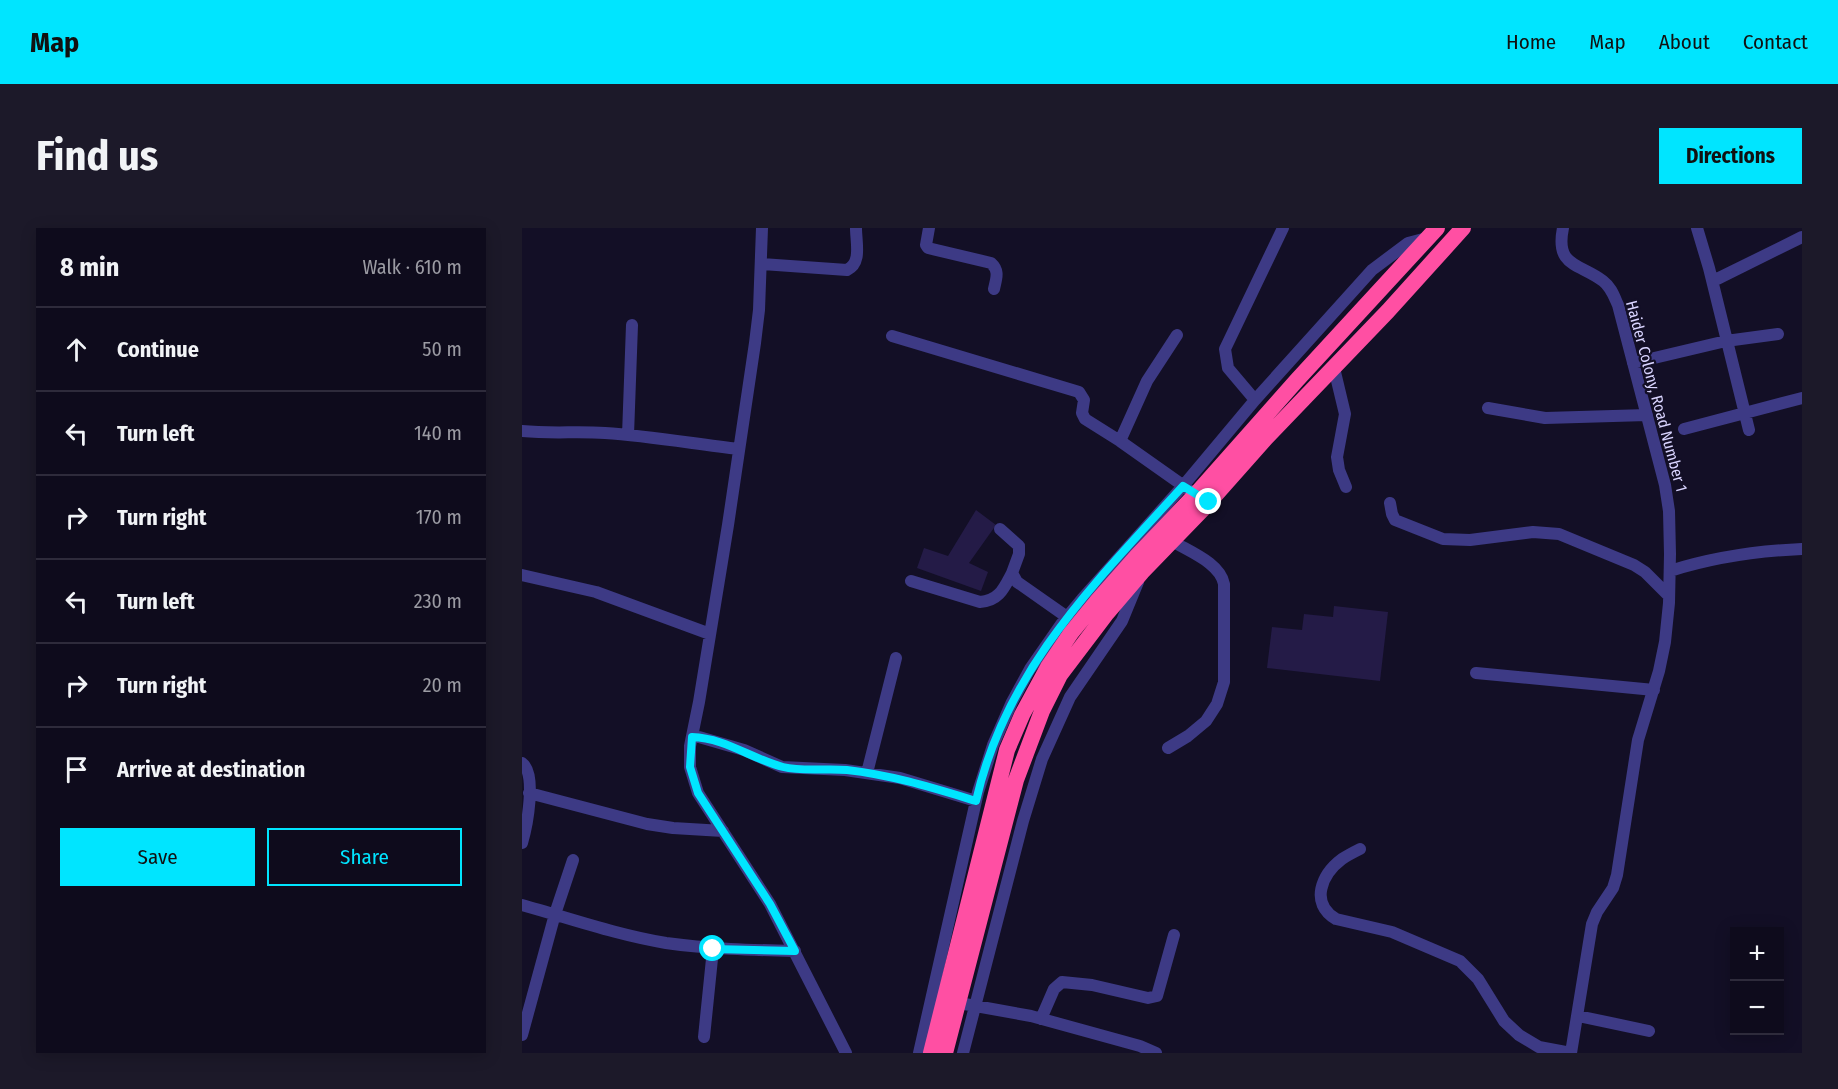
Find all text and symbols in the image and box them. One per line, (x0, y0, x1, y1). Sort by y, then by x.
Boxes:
text: Map (30, 26, 79, 59)
text: Home (1506, 29, 1556, 55)
text: Map (1589, 29, 1626, 55)
text: About (1659, 29, 1710, 55)
text: Contact (1743, 29, 1808, 55)
button: Directions (1659, 128, 1802, 184)
text: Find us (36, 131, 158, 181)
text: 8 min (60, 252, 119, 283)
text: Walk · 610 m (362, 255, 462, 279)
street label: Haider Colony, Road Number 1 (1622, 298, 1691, 494)
icon: ahead (60, 333, 93, 366)
text: Continue (117, 336, 199, 363)
text: 50 m (422, 337, 462, 361)
icon: left (60, 417, 93, 450)
text: Turn left (117, 420, 195, 447)
text: 140 m (414, 421, 462, 445)
route end (1195, 488, 1221, 514)
icon: right (60, 501, 93, 534)
text: Turn right (117, 504, 206, 531)
text: 170 m (416, 505, 462, 529)
icon: left (60, 585, 93, 618)
text: Turn left (117, 588, 195, 615)
text: 230 m (414, 589, 462, 613)
icon: right (60, 669, 93, 702)
text: Turn right (117, 672, 206, 699)
text: 20 m (423, 673, 462, 697)
icon: arrive (60, 753, 93, 786)
text: Arrive at destination (117, 756, 305, 783)
button: Save (60, 828, 255, 886)
button: Share (267, 828, 462, 886)
map controls (1730, 927, 1784, 1035)
button: + (1730, 927, 1784, 981)
route start (699, 935, 725, 961)
button: − (1730, 981, 1784, 1035)

